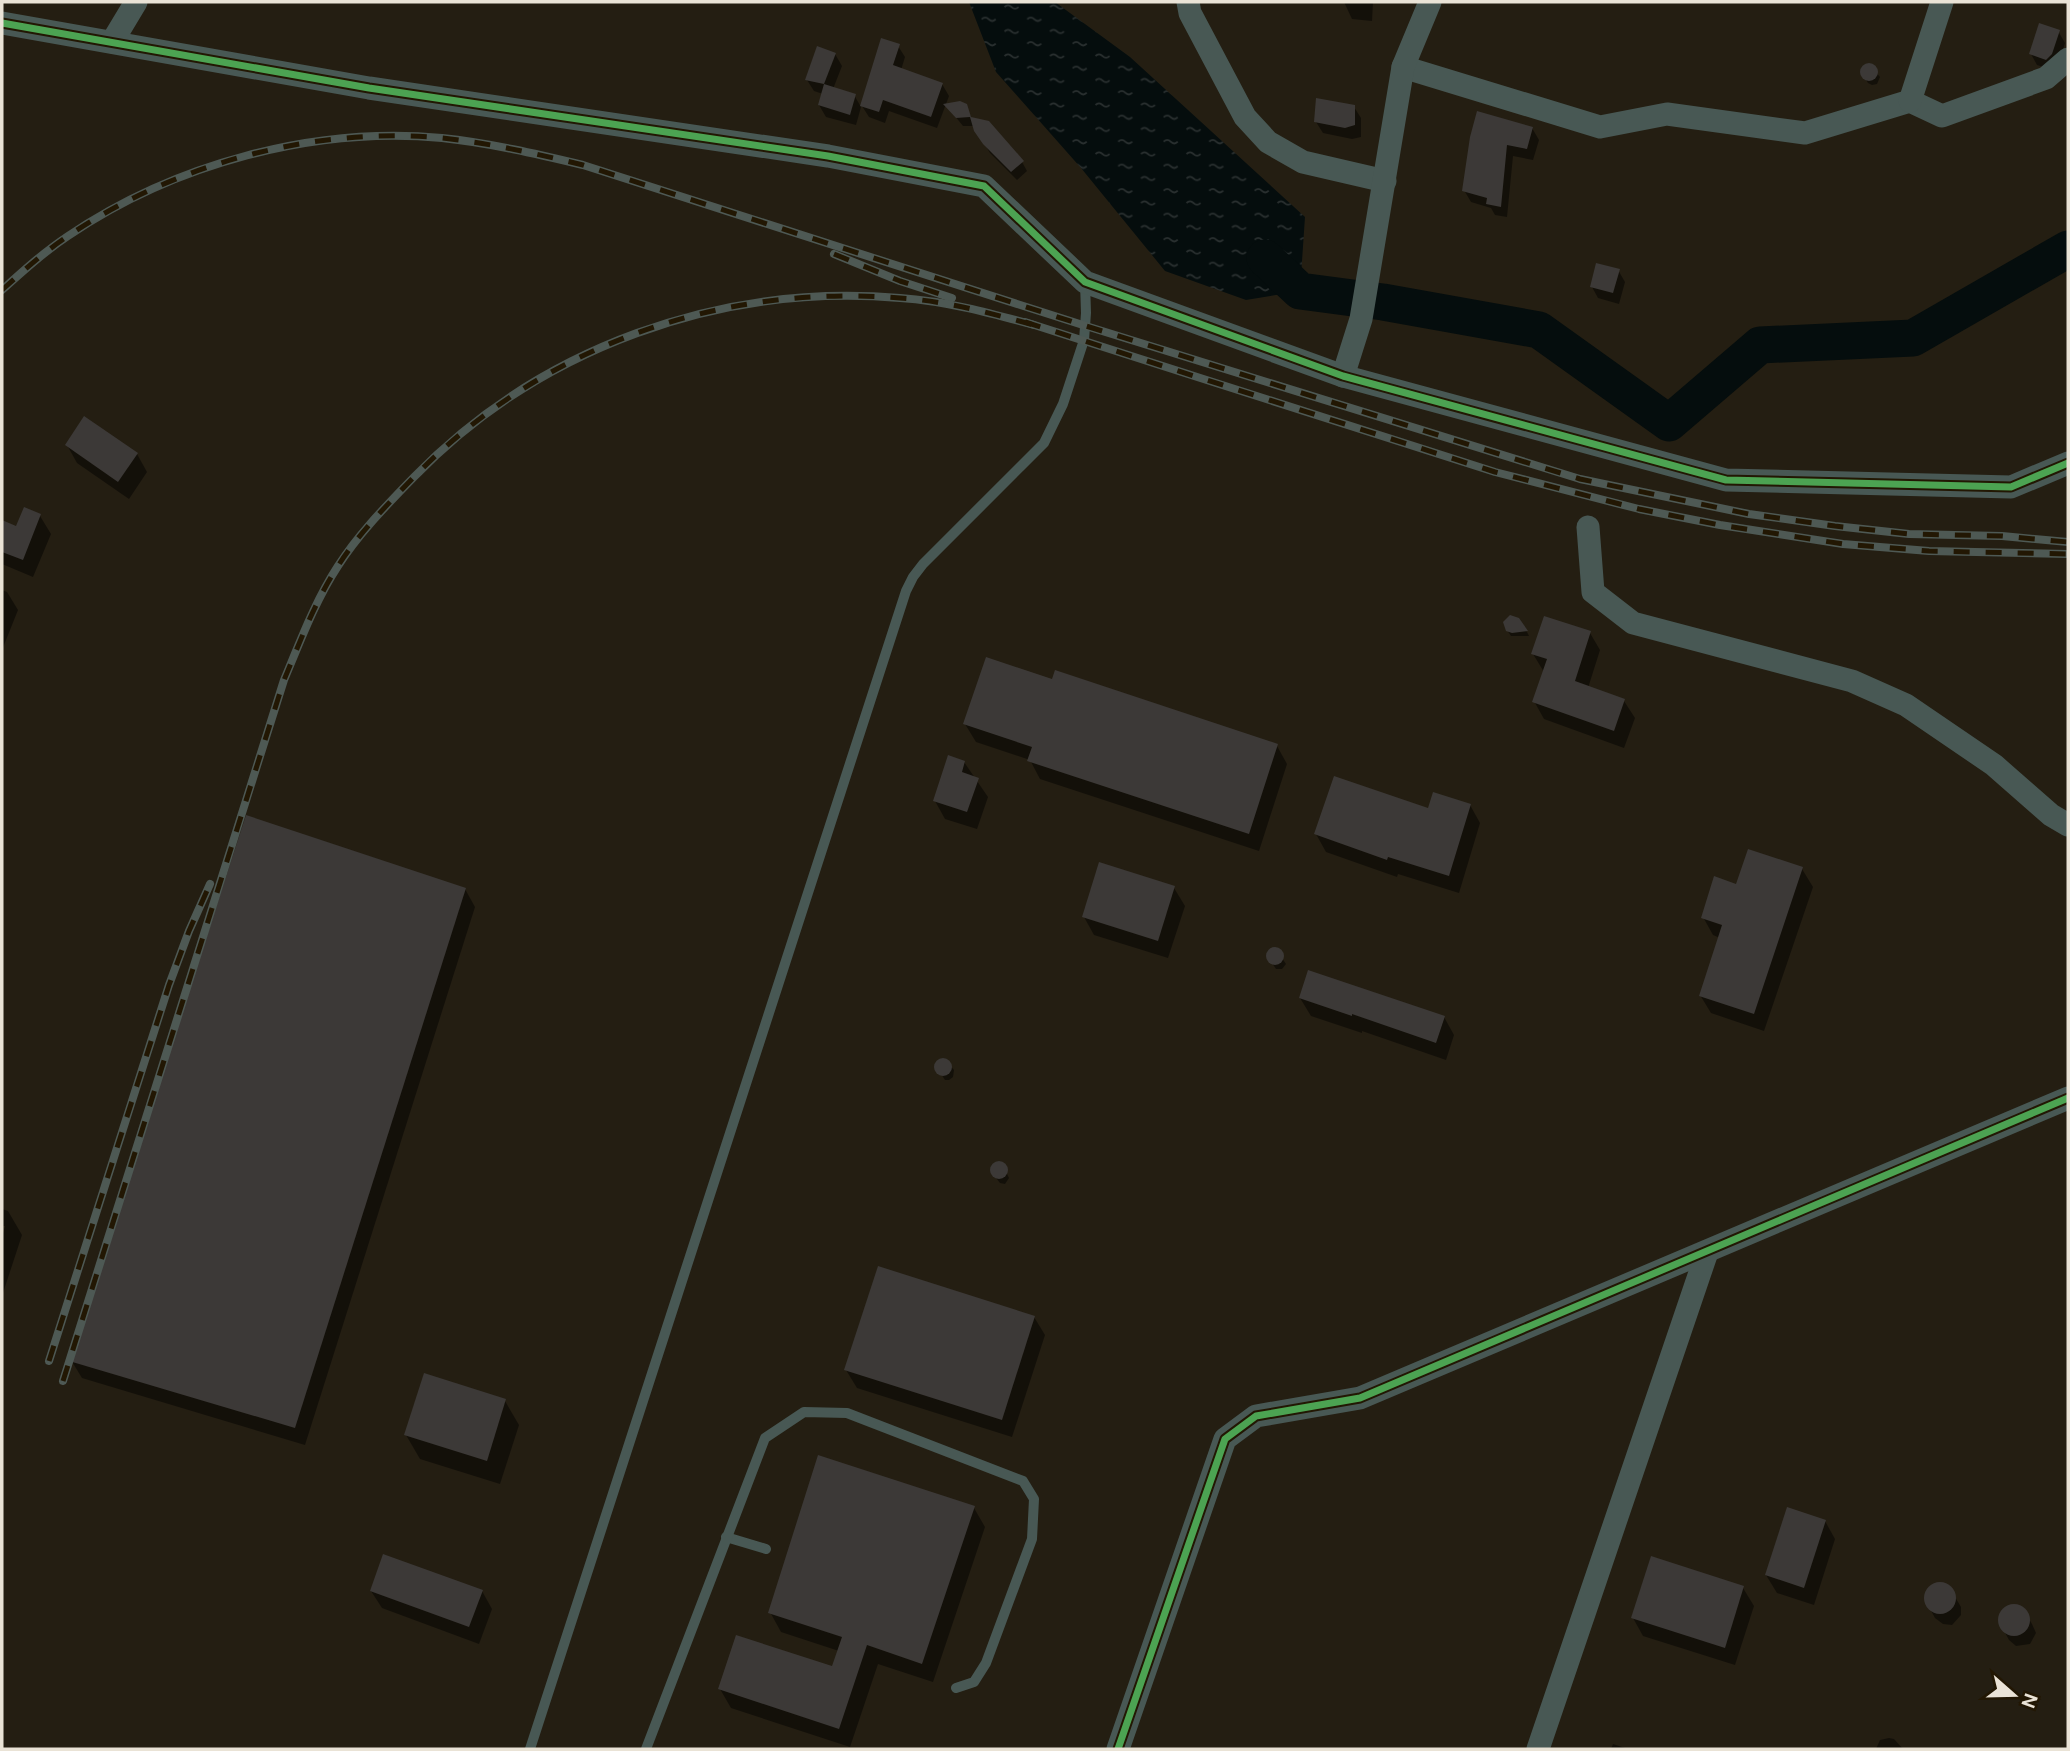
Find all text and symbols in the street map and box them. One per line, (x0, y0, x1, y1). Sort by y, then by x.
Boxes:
north arrow (1979, 1660, 2049, 1730)
text: N (2015, 1690, 2044, 1711)

